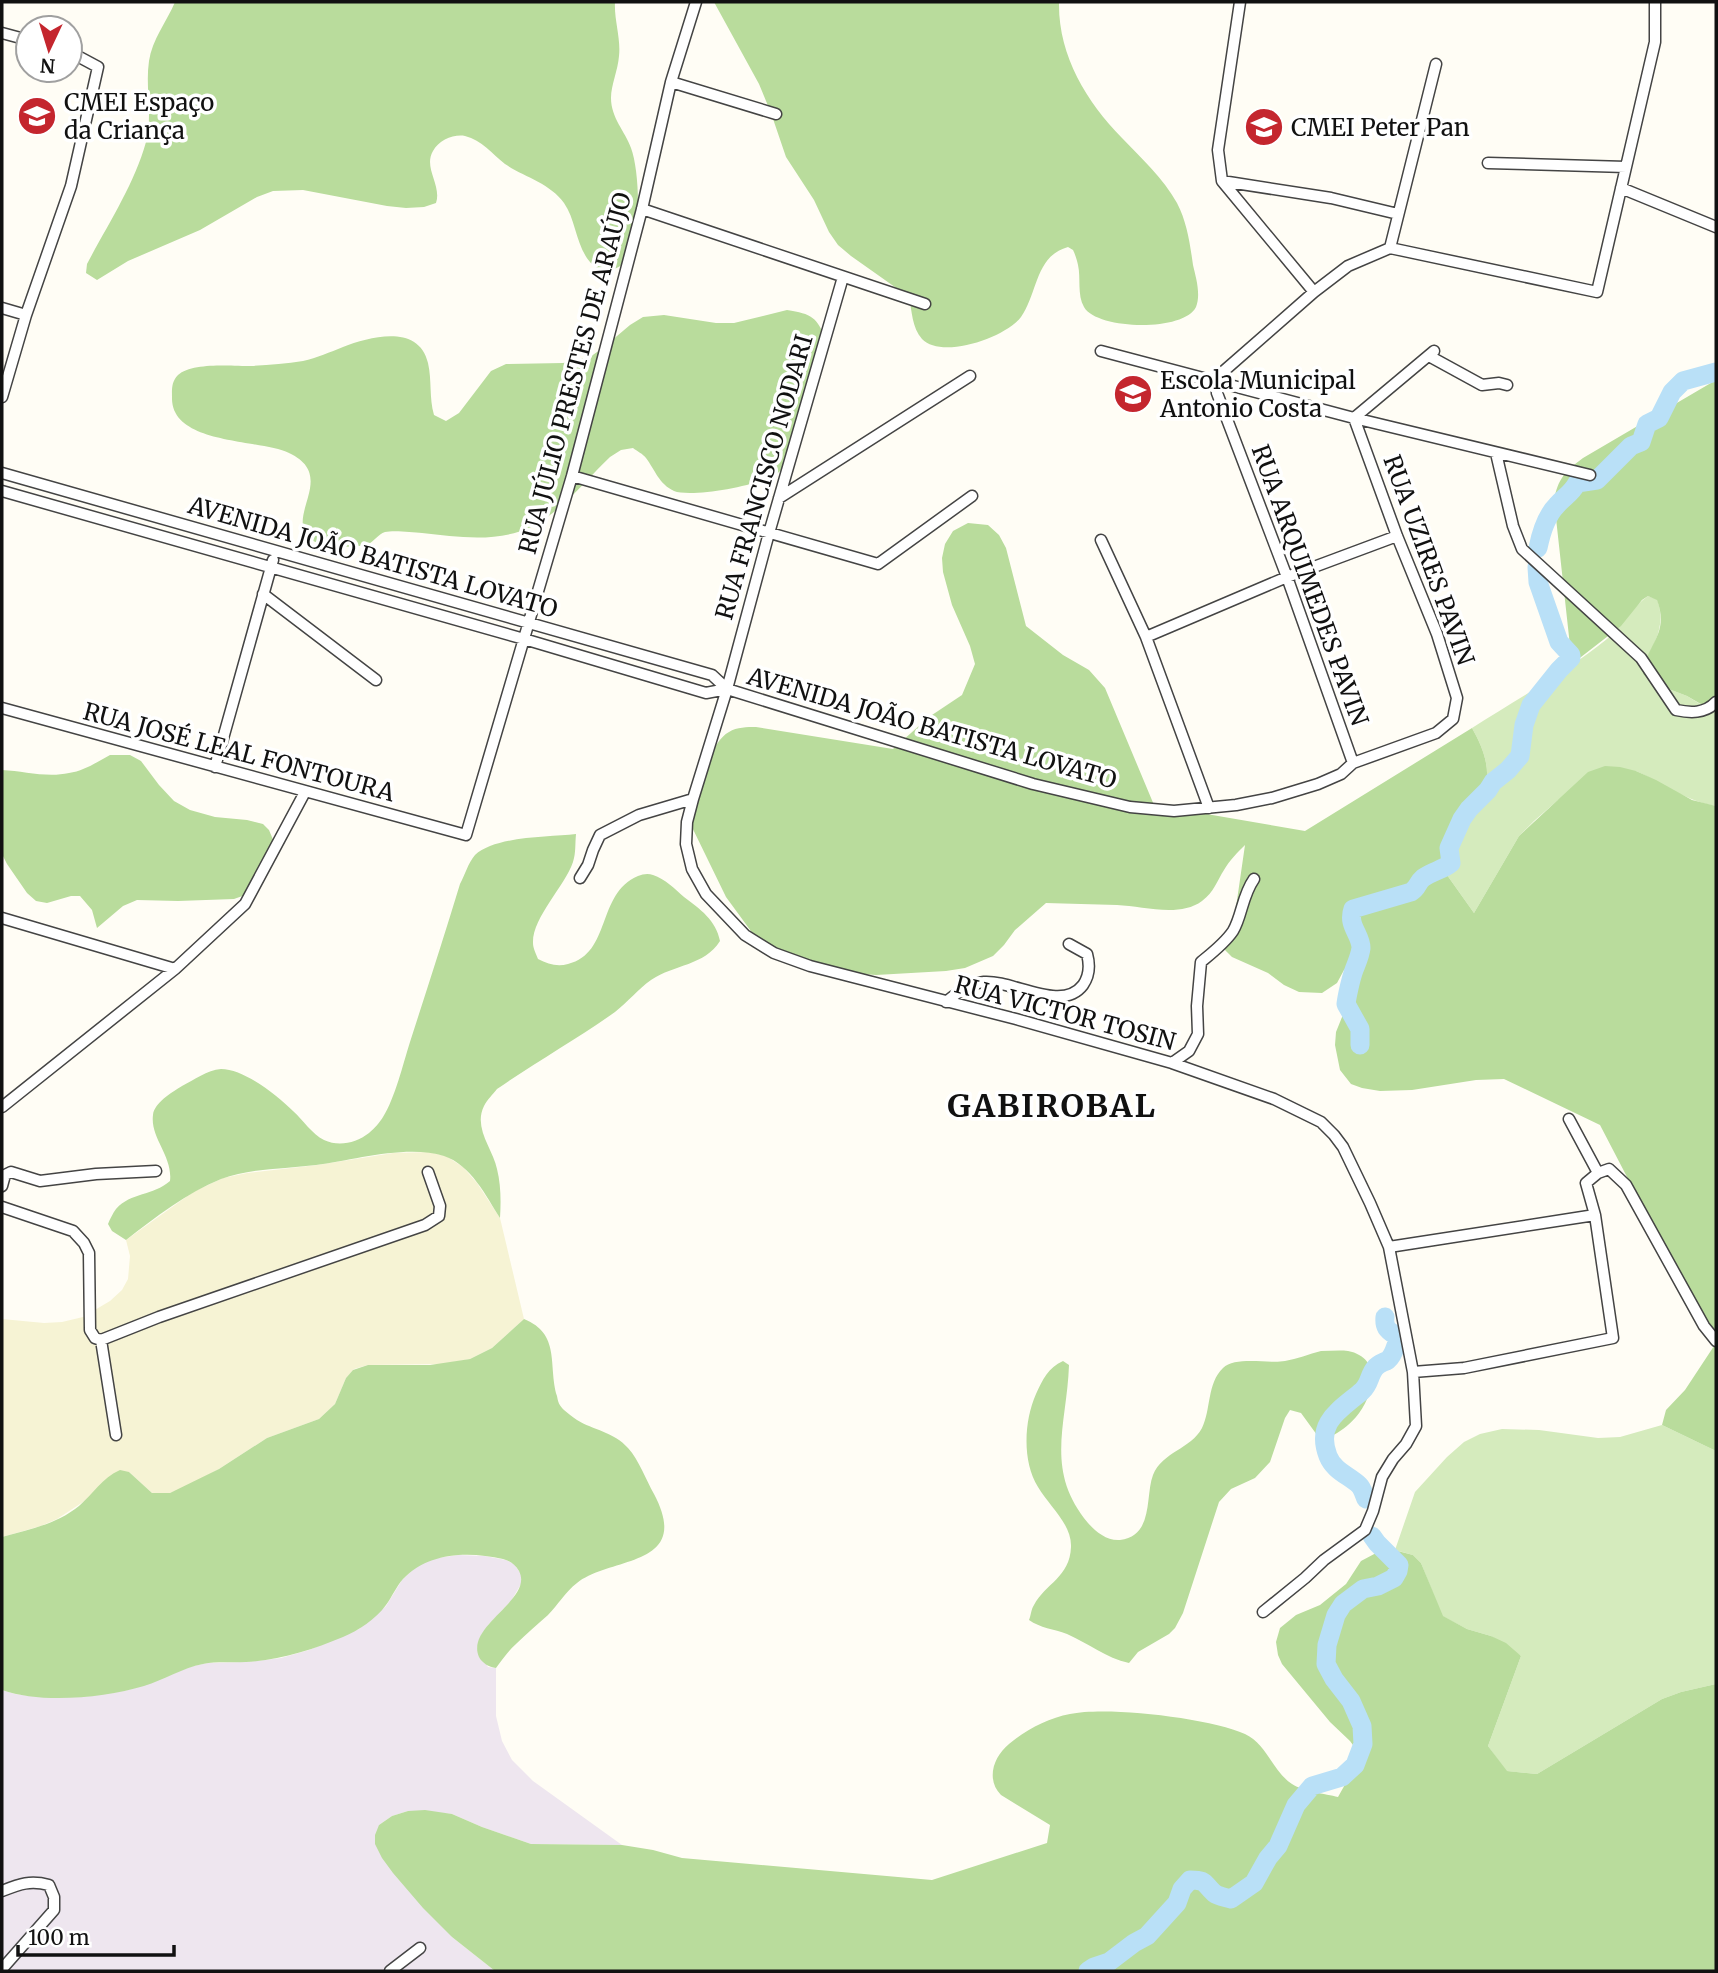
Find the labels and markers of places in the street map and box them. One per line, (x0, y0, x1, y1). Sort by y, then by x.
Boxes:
place label: CMEI Espaço da Criança (64, 87, 214, 146)
school or university icon: CMEI Espaço da Criança (16, 95, 58, 137)
school or university icon: CMEI Peter Pan (1243, 106, 1285, 148)
place label: CMEI Peter Pan (1291, 112, 1470, 143)
place label: Escola Municipal Antonio Costa (1159, 365, 1356, 424)
school or university icon: Escola Municipal Antonio Costa (1112, 373, 1154, 415)

